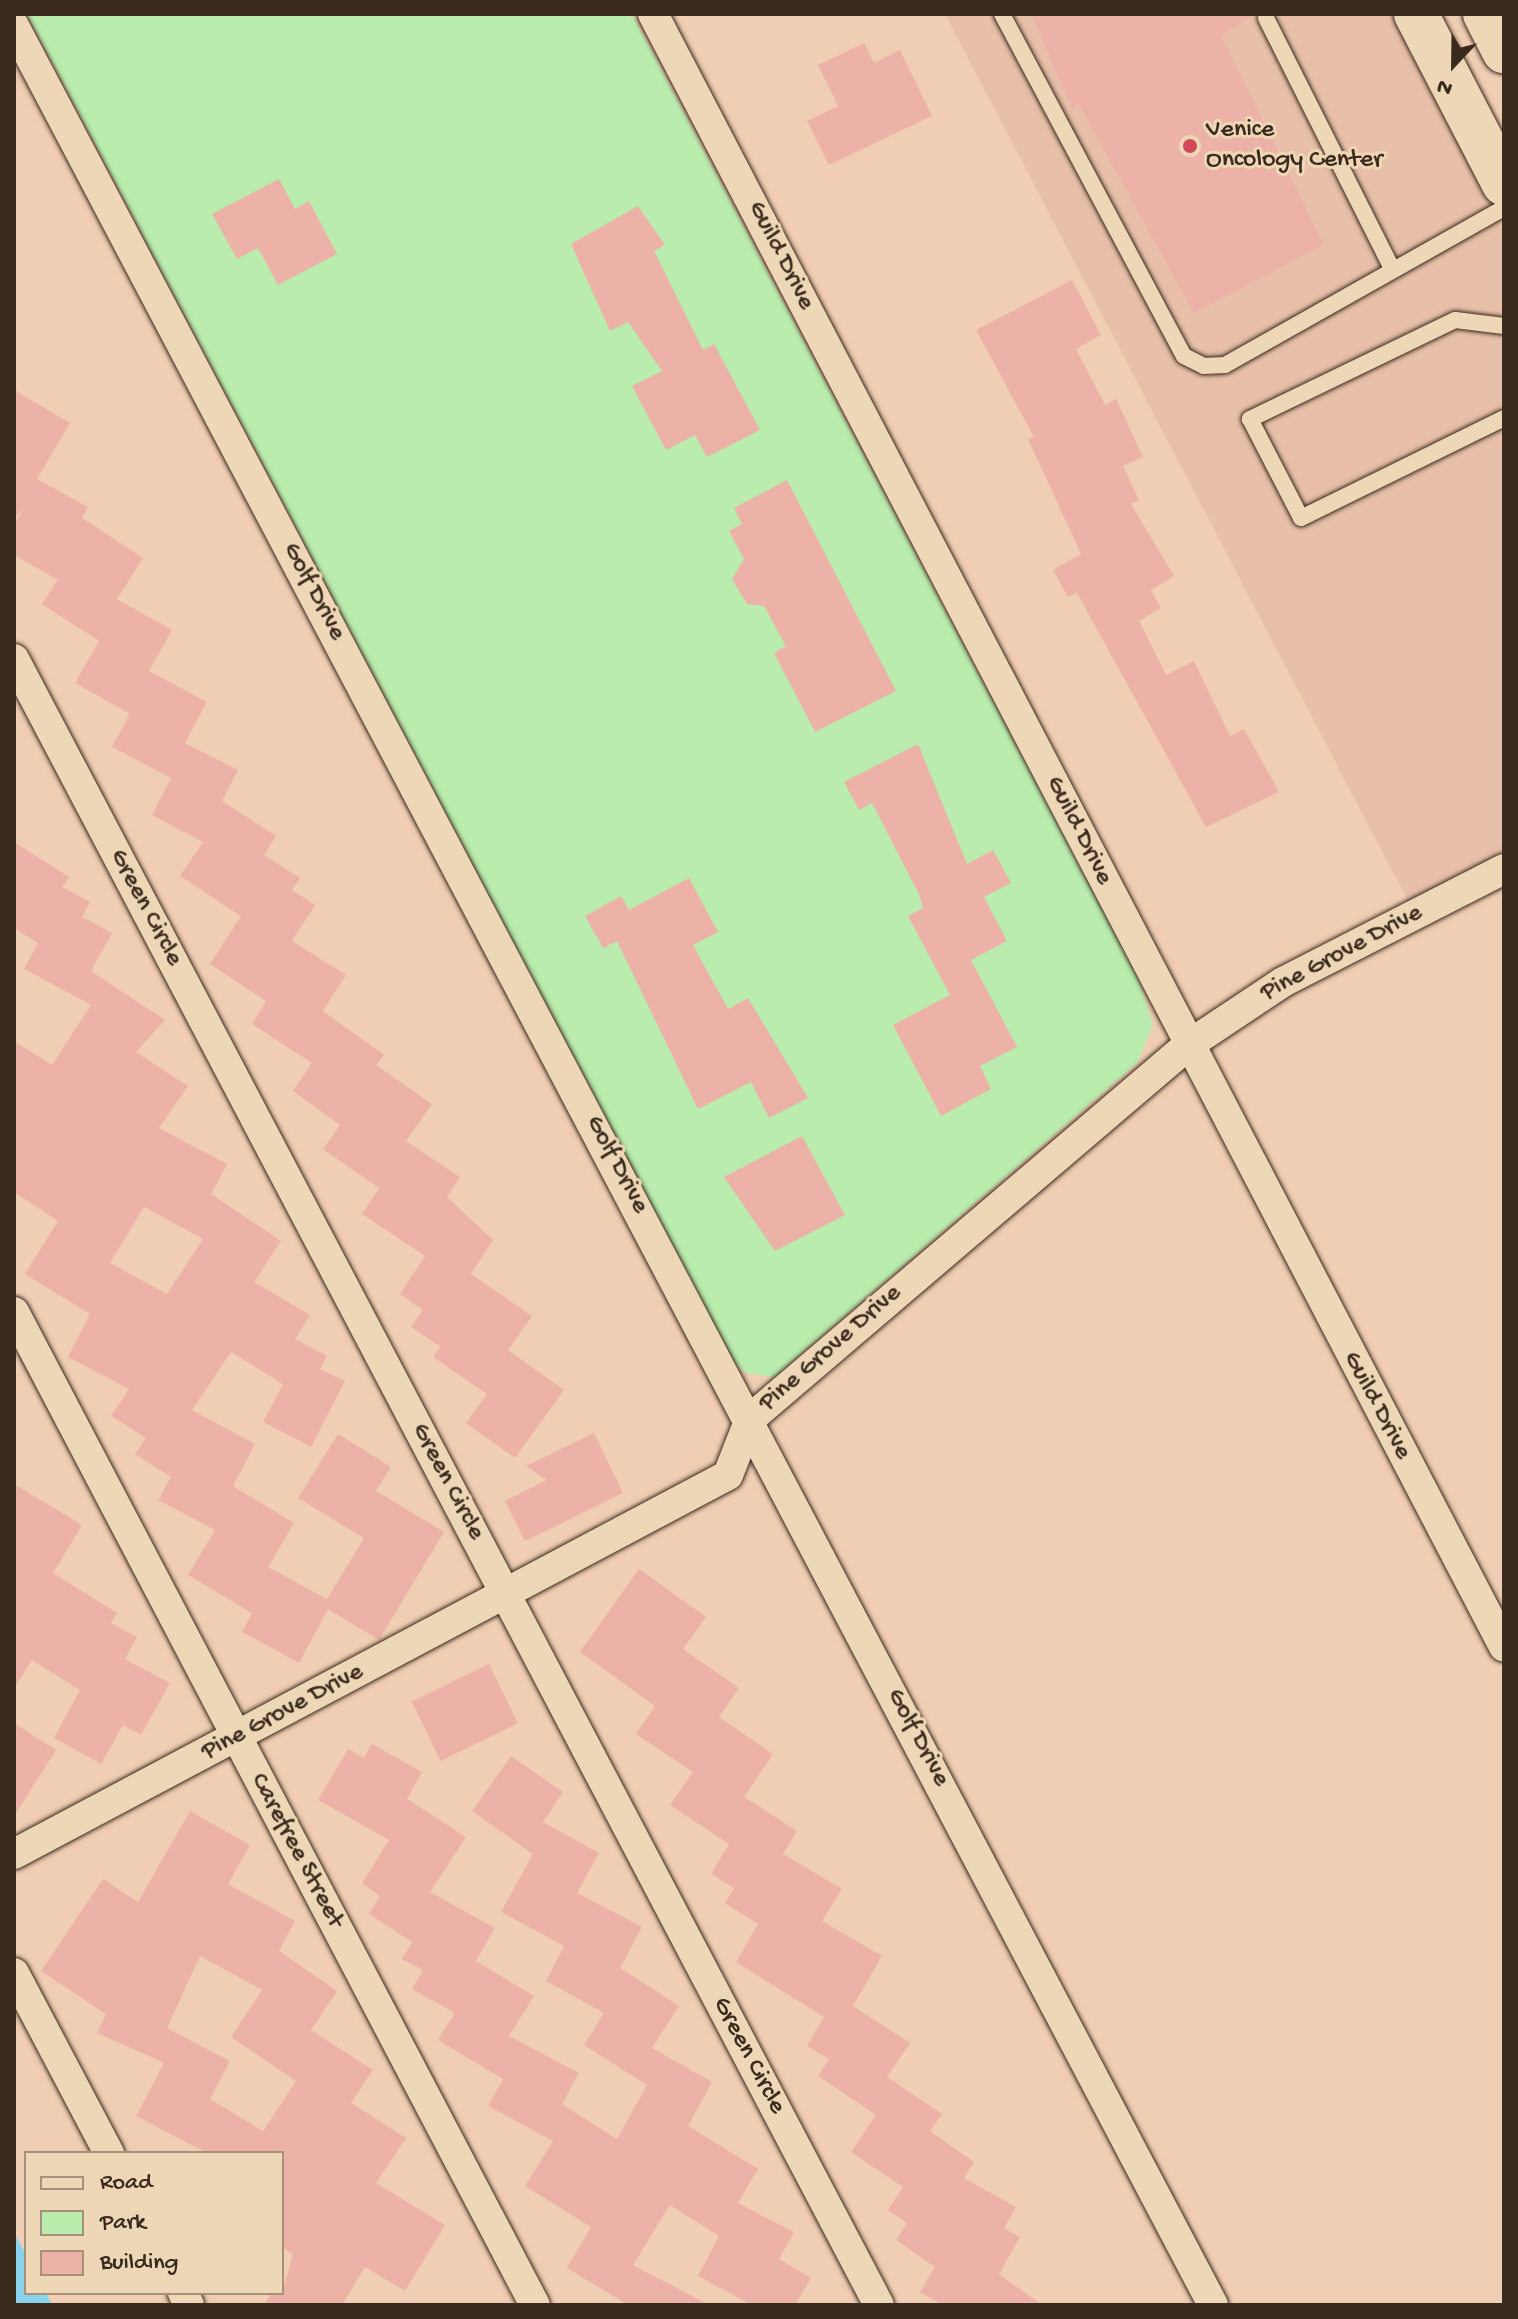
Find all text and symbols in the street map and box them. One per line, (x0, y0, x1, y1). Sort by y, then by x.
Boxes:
north arrow (1414, 24, 1494, 104)
text: N (1433, 72, 1457, 101)
place label: Venice Oncology Center (1206, 115, 1382, 176)
marker: Venice Oncology Center (1181, 137, 1199, 155)
street label: Guild Drive (739, 196, 821, 316)
street label: Golf Drive (274, 538, 352, 646)
street label: Guild Drive (1037, 771, 1119, 891)
street label: Green Circle (101, 844, 189, 972)
street label: Pine Grove Drive (1256, 898, 1428, 1010)
street label: Golf Drive (577, 1111, 655, 1219)
street label: Pine Grove Drive (753, 1279, 909, 1419)
street label: Guild Drive (1335, 1347, 1417, 1465)
street label: Green Circle (403, 1418, 491, 1546)
street label: Pine Grove Drive (197, 1657, 369, 1769)
street label: Golf Drive (878, 1684, 956, 1792)
street label: Carefree Street (242, 1768, 350, 1934)
street label: Green Circle (704, 1992, 792, 2120)
legend (24, 2151, 284, 2295)
text: Road (100, 2169, 152, 2198)
text: Park (100, 2209, 146, 2238)
text: Building (100, 2249, 178, 2278)

